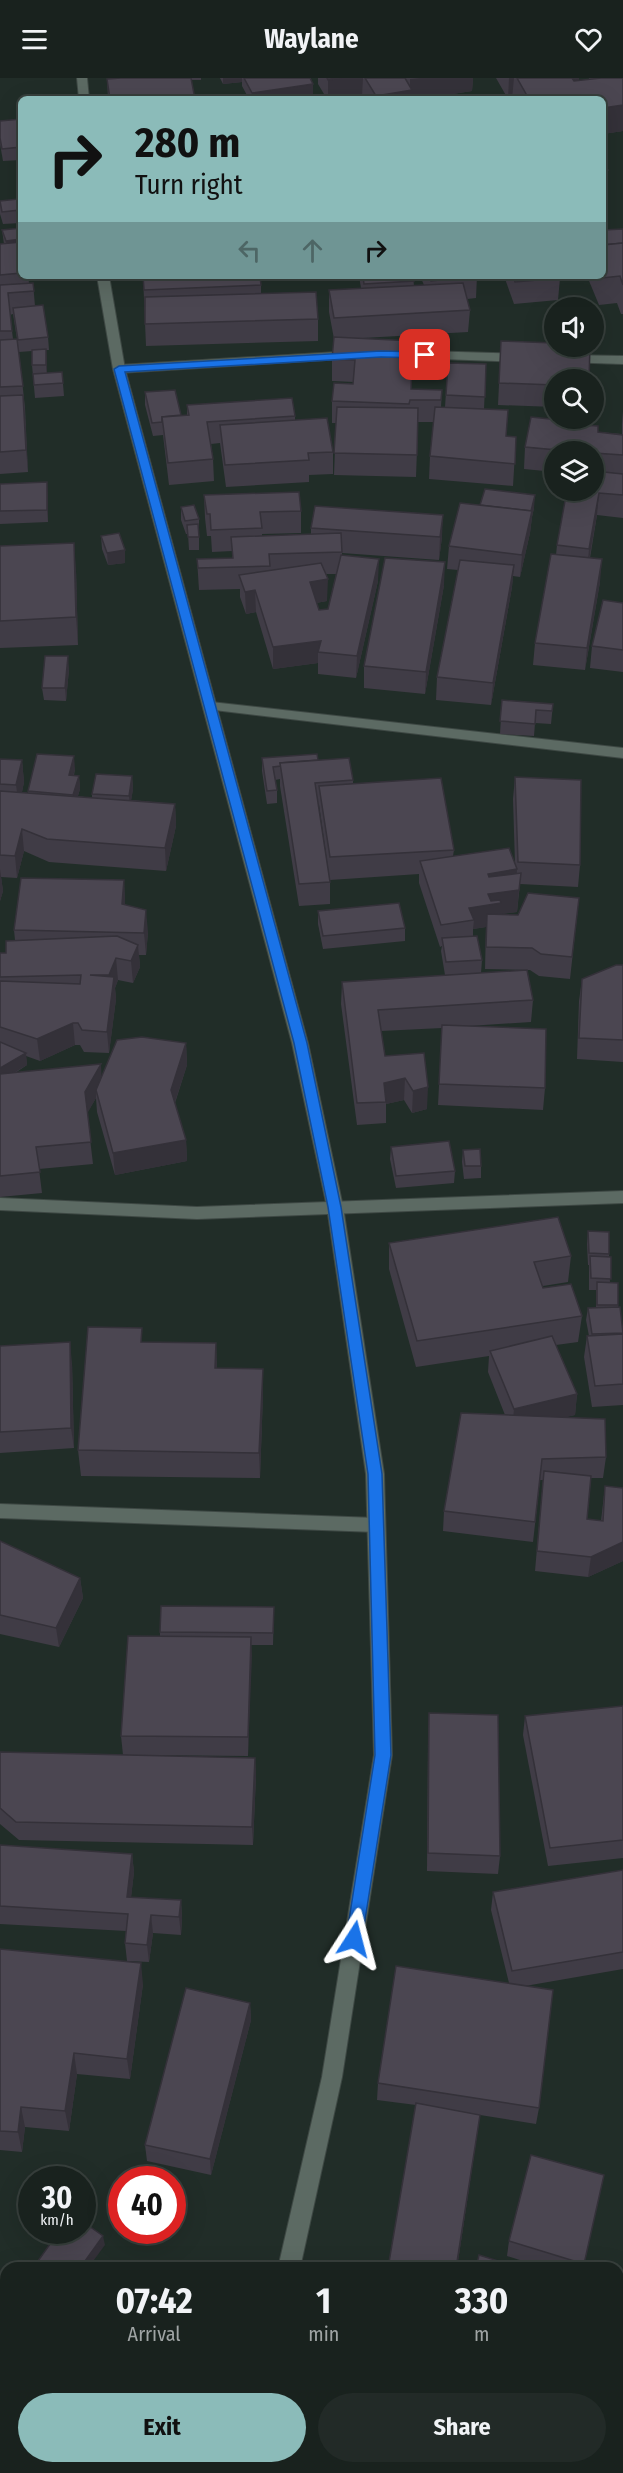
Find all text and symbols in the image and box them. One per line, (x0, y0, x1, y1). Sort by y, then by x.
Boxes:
icon: menu (18, 23, 51, 56)
text: Waylane (264, 23, 359, 55)
icon: heart (572, 23, 605, 56)
text: 280 m (135, 118, 240, 168)
icon: right (36, 120, 114, 198)
text: Turn right (135, 169, 243, 201)
icon: left (233, 234, 266, 267)
icon: ahead (296, 234, 329, 267)
icon: right (359, 234, 392, 267)
map controls (544, 297, 604, 501)
button: sound (544, 297, 604, 357)
pin (399, 329, 450, 380)
icon: arrive (408, 338, 441, 371)
button: search (544, 369, 604, 429)
button: layers (544, 441, 604, 501)
position arrow (322, 1907, 386, 1971)
speed limit sign: 40 (108, 2166, 186, 2244)
text: 30 (42, 2180, 72, 2216)
text: km/h (40, 2211, 74, 2229)
text: 07:42 (116, 2279, 193, 2323)
text: 1 (316, 2279, 331, 2323)
text: 330 (455, 2279, 508, 2323)
text: Arrival (128, 2322, 181, 2346)
text: min (308, 2322, 339, 2346)
text: m (474, 2322, 489, 2346)
button: Exit (18, 2393, 306, 2462)
button: Share (318, 2393, 606, 2462)

